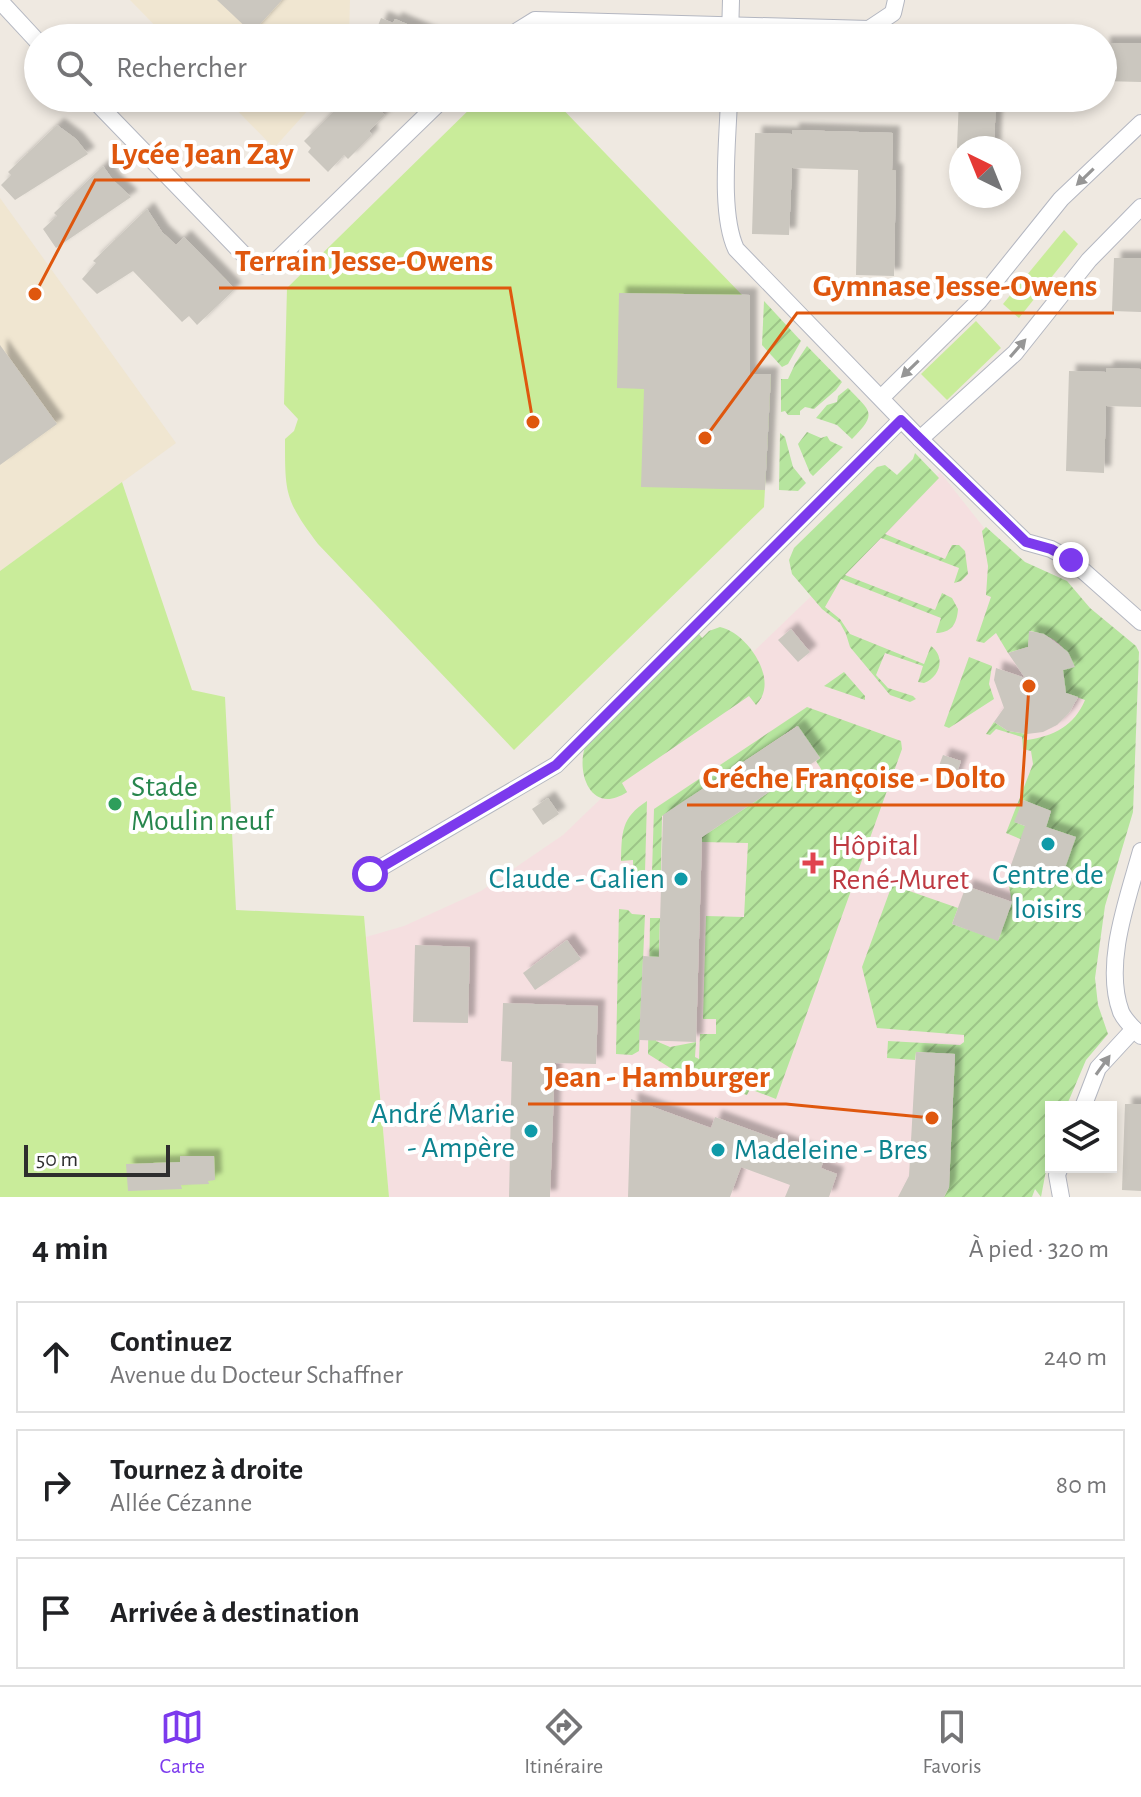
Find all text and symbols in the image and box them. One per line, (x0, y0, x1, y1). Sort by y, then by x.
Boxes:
search box (24, 24, 1117, 112)
icon: search (52, 46, 96, 90)
text: Rechercher (116, 53, 247, 83)
callout: Lycée Jean Zay (95, 124, 310, 180)
north arrow (949, 136, 1021, 208)
text: Lycée Jean Zay (110, 138, 294, 170)
one-way arrow (1076, 167, 1095, 185)
callout: Terrain Jesse-Owens (219, 232, 510, 288)
text: Terrain Jesse-Owens (235, 245, 493, 277)
callout: Gymnase Jesse-Owens (797, 257, 1114, 313)
text: Gymnase Jesse-Owens (813, 270, 1097, 302)
one-way arrow (1009, 339, 1026, 359)
one-way arrow (901, 359, 920, 378)
route end (1053, 542, 1089, 578)
callout: Créche Françoise - Dolto (687, 749, 1021, 805)
text: Créche Françoise - Dolto (703, 762, 1005, 794)
place label: Stade Moulin neuf (131, 772, 275, 836)
marker: Stade Moulin neuf (106, 795, 124, 813)
place label: Hôpital René-Muret (831, 831, 970, 895)
marker: Centre de loisirs (1039, 835, 1057, 853)
marker: Hôpital René-Muret (802, 852, 824, 874)
route start (352, 856, 388, 892)
place label: Centre de loisirs (992, 860, 1104, 924)
place label: Claude - Galien (489, 864, 665, 894)
marker: Claude - Galien (672, 870, 690, 888)
callout: Jean - Hamburger (528, 1048, 786, 1104)
one-way arrow (1095, 1054, 1111, 1076)
text: Jean - Hamburger (544, 1061, 770, 1093)
place label: André Marie - Ampère (371, 1099, 515, 1163)
map controls (1045, 1101, 1117, 1173)
button: layers (1045, 1101, 1117, 1173)
marker: André Marie - Ampère (522, 1122, 540, 1140)
place label: Madeleine - Bres (734, 1135, 928, 1165)
scale bar (24, 1141, 170, 1177)
marker: Madeleine - Bres (709, 1141, 727, 1159)
text: 50 m (36, 1148, 78, 1170)
text: 4 min (32, 1232, 109, 1266)
text: À pied · 320 m (969, 1236, 1109, 1262)
text: Continuez (110, 1327, 232, 1357)
icon: ahead (34, 1335, 78, 1379)
text: 240 m (1044, 1344, 1107, 1370)
text: Avenue du Docteur Schaffner (110, 1362, 403, 1388)
text: Tournez à droite (110, 1455, 303, 1485)
icon: right (34, 1463, 78, 1507)
text: 80 m (1056, 1472, 1107, 1498)
text: Allée Cézanne (110, 1490, 252, 1516)
icon: arrive (34, 1591, 78, 1635)
text: Arrivée à destination (110, 1598, 360, 1628)
tab: Carte (160, 1705, 205, 1779)
tab: Itinéraire (524, 1705, 603, 1779)
tab: Favoris (922, 1705, 981, 1779)

